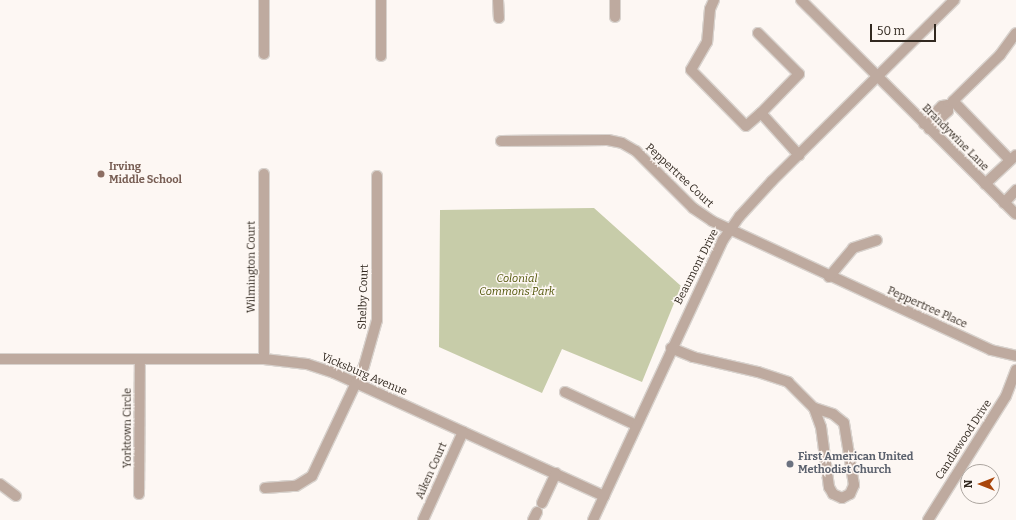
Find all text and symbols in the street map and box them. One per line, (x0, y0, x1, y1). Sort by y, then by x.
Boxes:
scale bar (872, 16, 938, 42)
text: 50 m (877, 24, 905, 38)
street label: Brandywine Lane (919, 102, 991, 174)
street label: Peppertree Court (642, 141, 716, 211)
place label: Irving Middle School (109, 161, 182, 187)
marker: Irving Middle School (96, 169, 106, 179)
street label: Wilmington Court (245, 221, 259, 313)
street label: Beaumont Drive (672, 227, 722, 307)
street label: Shelby Court (356, 264, 372, 330)
park label: Colonial Commons Park (479, 273, 555, 299)
street label: Peppertree Place (885, 284, 969, 332)
street label: Vicksburg Avenue (319, 351, 409, 399)
street label: Yorktown Circle (121, 388, 135, 468)
street label: Candlewood Drive (933, 398, 995, 482)
street label: Aiken Court (414, 441, 450, 501)
place label: First American United Methodist Church (798, 451, 914, 477)
marker: First American United Methodist Church (785, 459, 795, 469)
north arrow (960, 464, 1000, 504)
text: N (962, 480, 975, 488)

